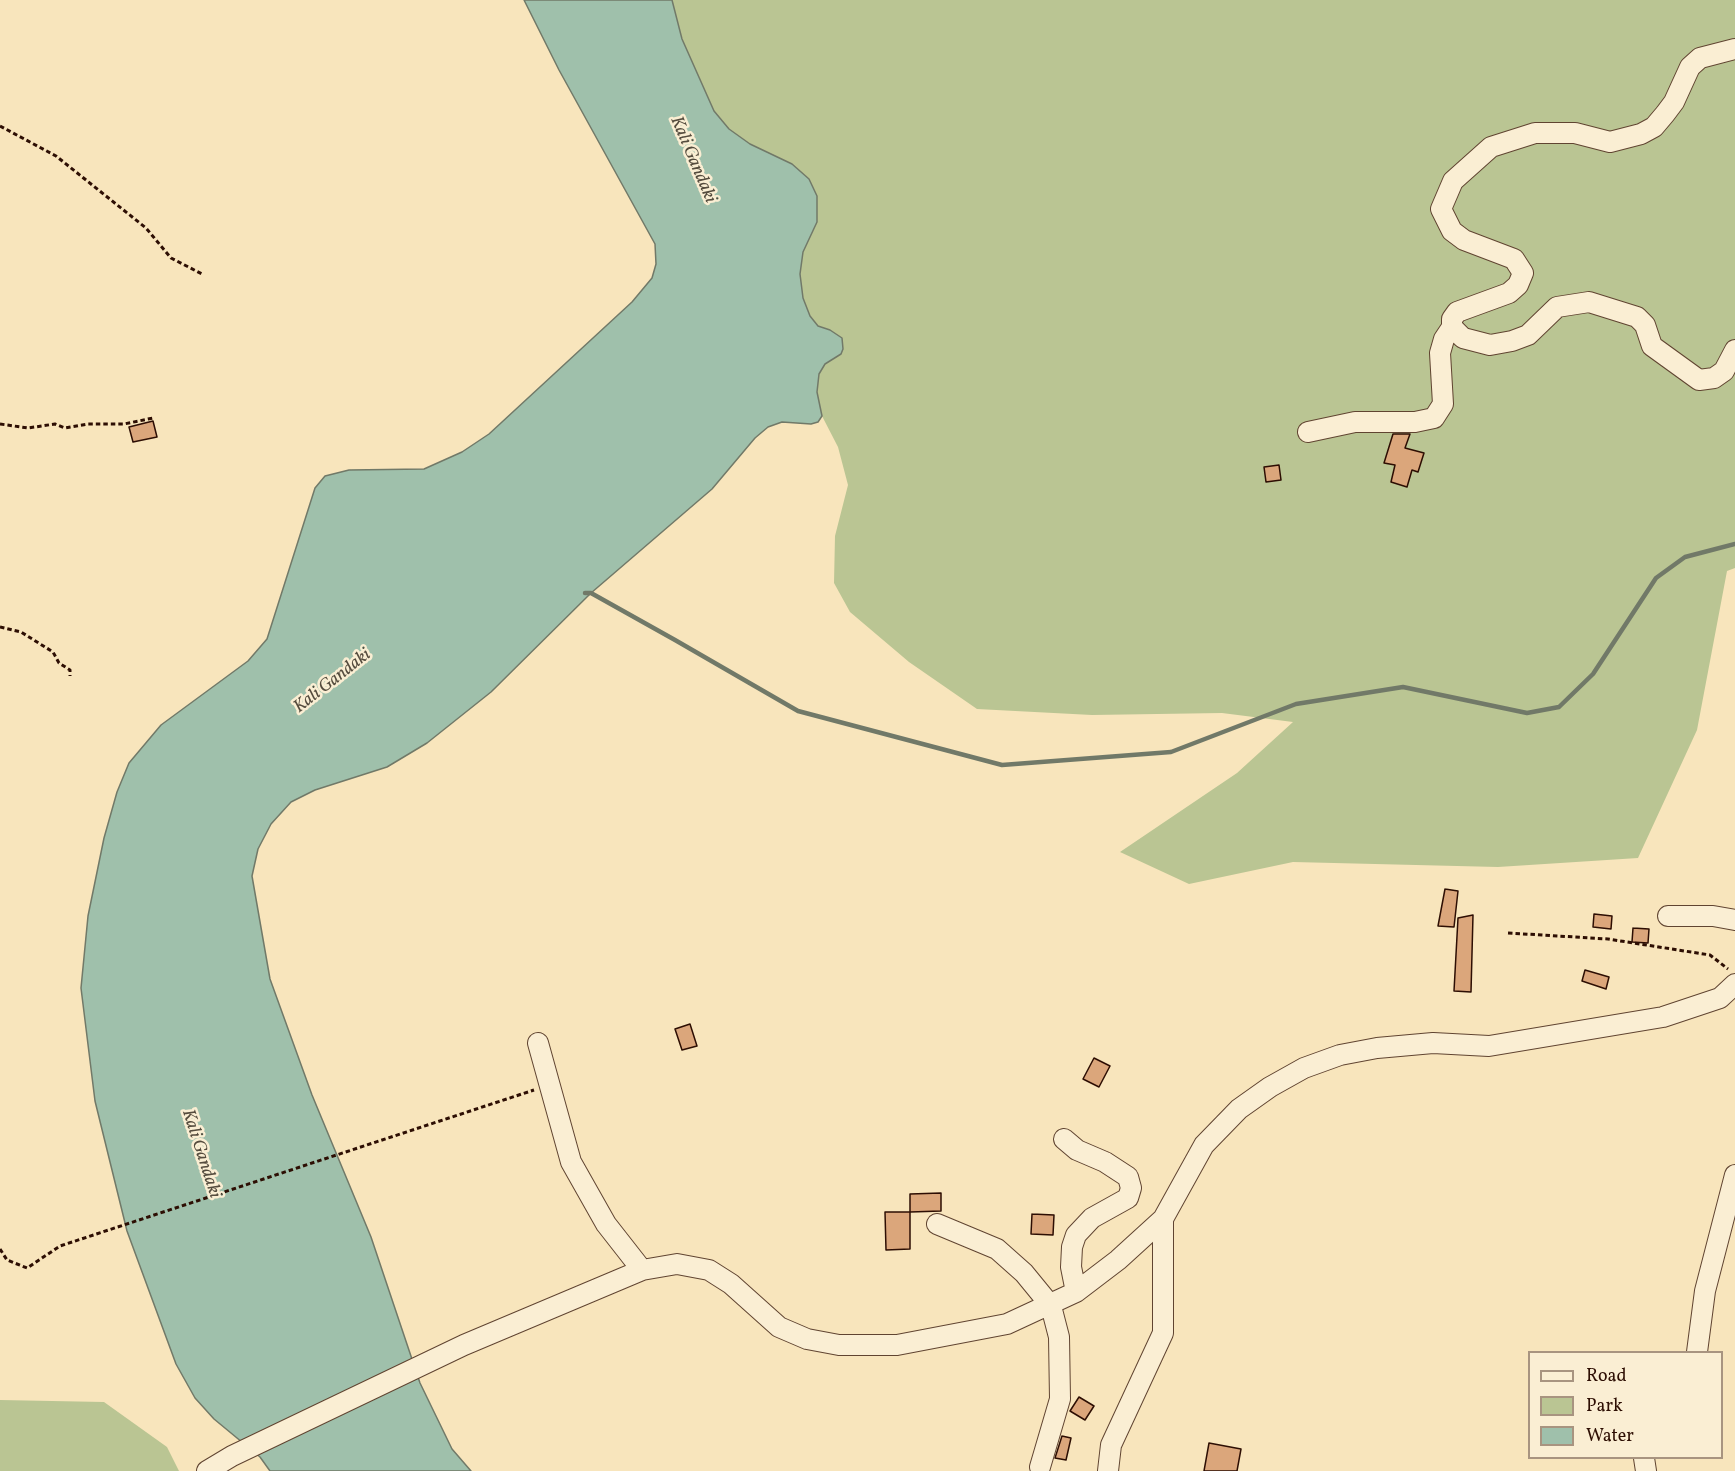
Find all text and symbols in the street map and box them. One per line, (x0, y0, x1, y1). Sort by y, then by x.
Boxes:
water label: Kali Gandaki (664, 113, 720, 207)
water label: Kali Gandaki (290, 645, 376, 719)
water label: Kali Gandaki (175, 1107, 225, 1201)
legend (1528, 1351, 1723, 1459)
text: Road (1586, 1364, 1627, 1389)
text: Park (1586, 1394, 1623, 1419)
text: Water (1586, 1424, 1634, 1449)

